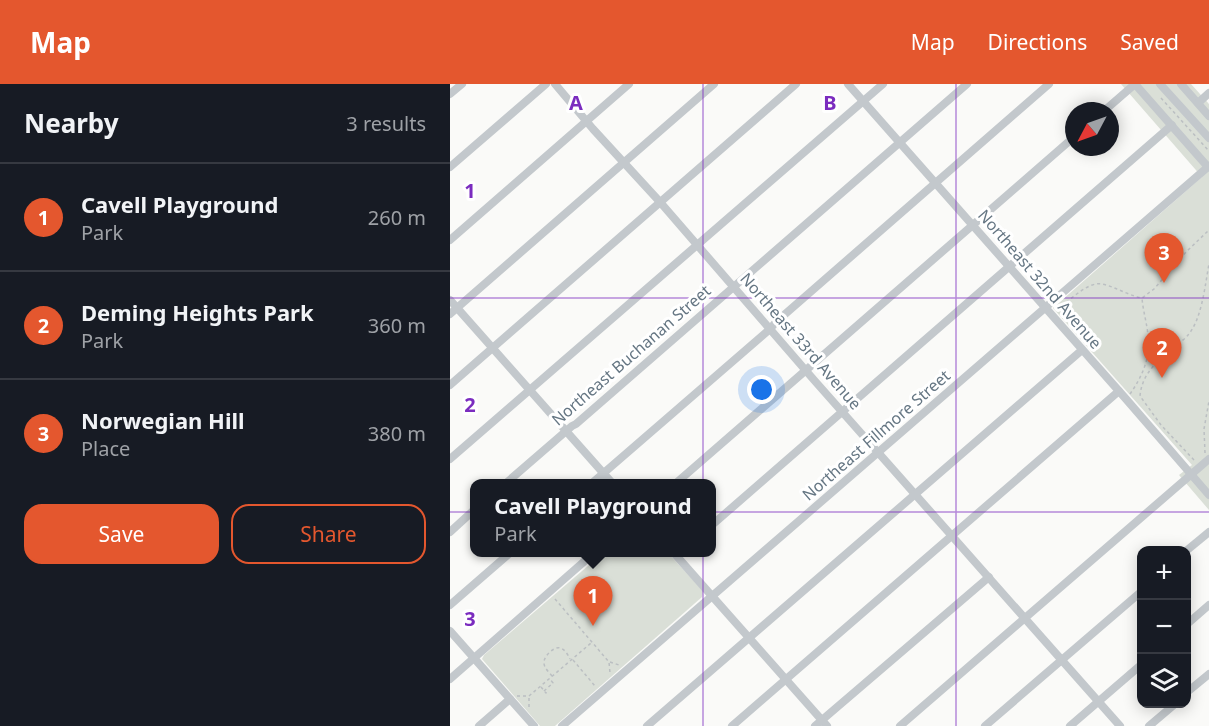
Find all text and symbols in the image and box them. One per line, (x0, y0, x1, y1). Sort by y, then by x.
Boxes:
text: Map (30, 23, 91, 61)
text: Map (911, 28, 955, 56)
text: Directions (988, 28, 1087, 56)
text: Saved (1120, 28, 1179, 56)
text: A (569, 89, 583, 116)
text: B (823, 89, 837, 116)
north arrow (1065, 102, 1119, 156)
text: Nearby (24, 105, 119, 141)
text: 3 results (346, 110, 426, 137)
text: 1 (464, 177, 476, 204)
text: Cavell Playground (81, 189, 278, 219)
text: 1 (38, 204, 49, 231)
text: 260 m (368, 204, 426, 231)
street label: Northeast 32nd Avenue (973, 205, 1107, 353)
text: Park (81, 219, 123, 246)
pin: 3 (1144, 234, 1184, 283)
street label: Northeast 33rd Avenue (735, 268, 867, 414)
street label: Northeast Buchanan Street (547, 280, 715, 430)
text: Deming Heights Park (81, 297, 314, 327)
text: 2 (38, 312, 49, 339)
text: 360 m (368, 312, 426, 339)
text: Park (81, 327, 123, 354)
pin: 2 (1142, 328, 1182, 378)
street label: Northeast Fillmore Street (797, 364, 955, 505)
your location (747, 375, 776, 404)
text: 2 (464, 391, 476, 418)
text: Norwegian Hill (81, 405, 245, 435)
text: 3 (38, 420, 49, 447)
text: 380 m (368, 420, 426, 447)
text: Place (81, 435, 130, 462)
popup (470, 479, 716, 557)
text: Cavell Playground (494, 490, 692, 520)
button: Save (24, 504, 219, 564)
button: Share (231, 504, 426, 564)
text: Park (494, 520, 537, 547)
map controls (1137, 546, 1191, 708)
button: + (1137, 546, 1191, 600)
pin: 1 (574, 576, 612, 626)
button: − (1137, 600, 1191, 654)
text: 3 (464, 605, 476, 632)
button: layers (1137, 654, 1191, 708)

